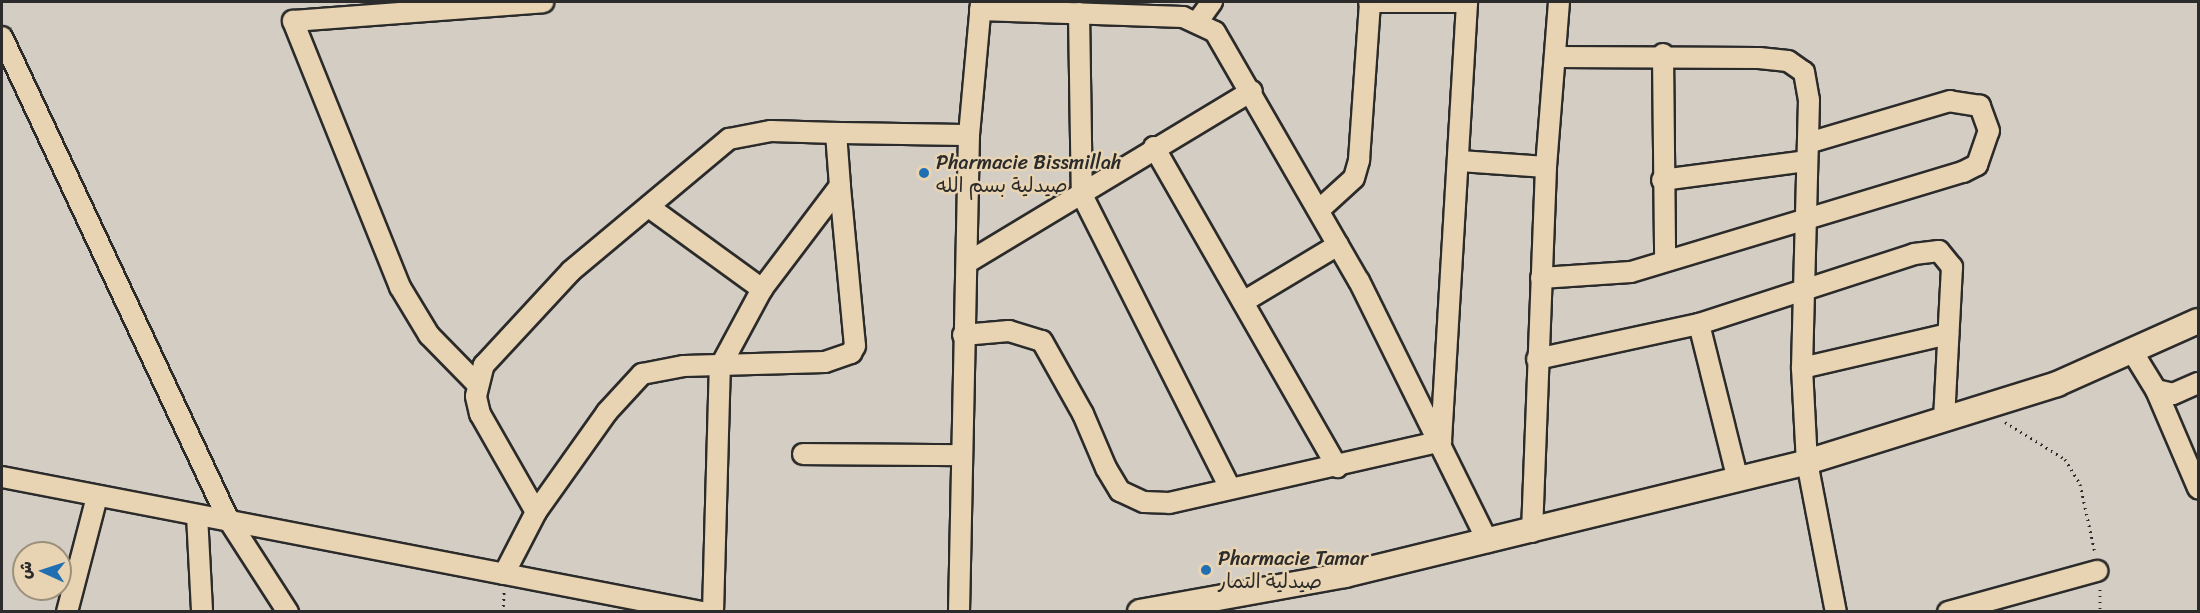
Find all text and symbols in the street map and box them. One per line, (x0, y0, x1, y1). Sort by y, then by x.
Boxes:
place label: Pharmacie Bissmillah صيدلية بسم الله (936, 150, 1123, 197)
marker: Pharmacie Bissmillah صيدلية بسم الله (917, 166, 931, 180)
north arrow (12, 541, 72, 601)
place label: Pharmacie Tamar صيدلية التمار (1218, 546, 1368, 593)
text: ش (11, 561, 40, 580)
marker: Pharmacie Tamar صيدلية التمار (1199, 563, 1213, 577)

